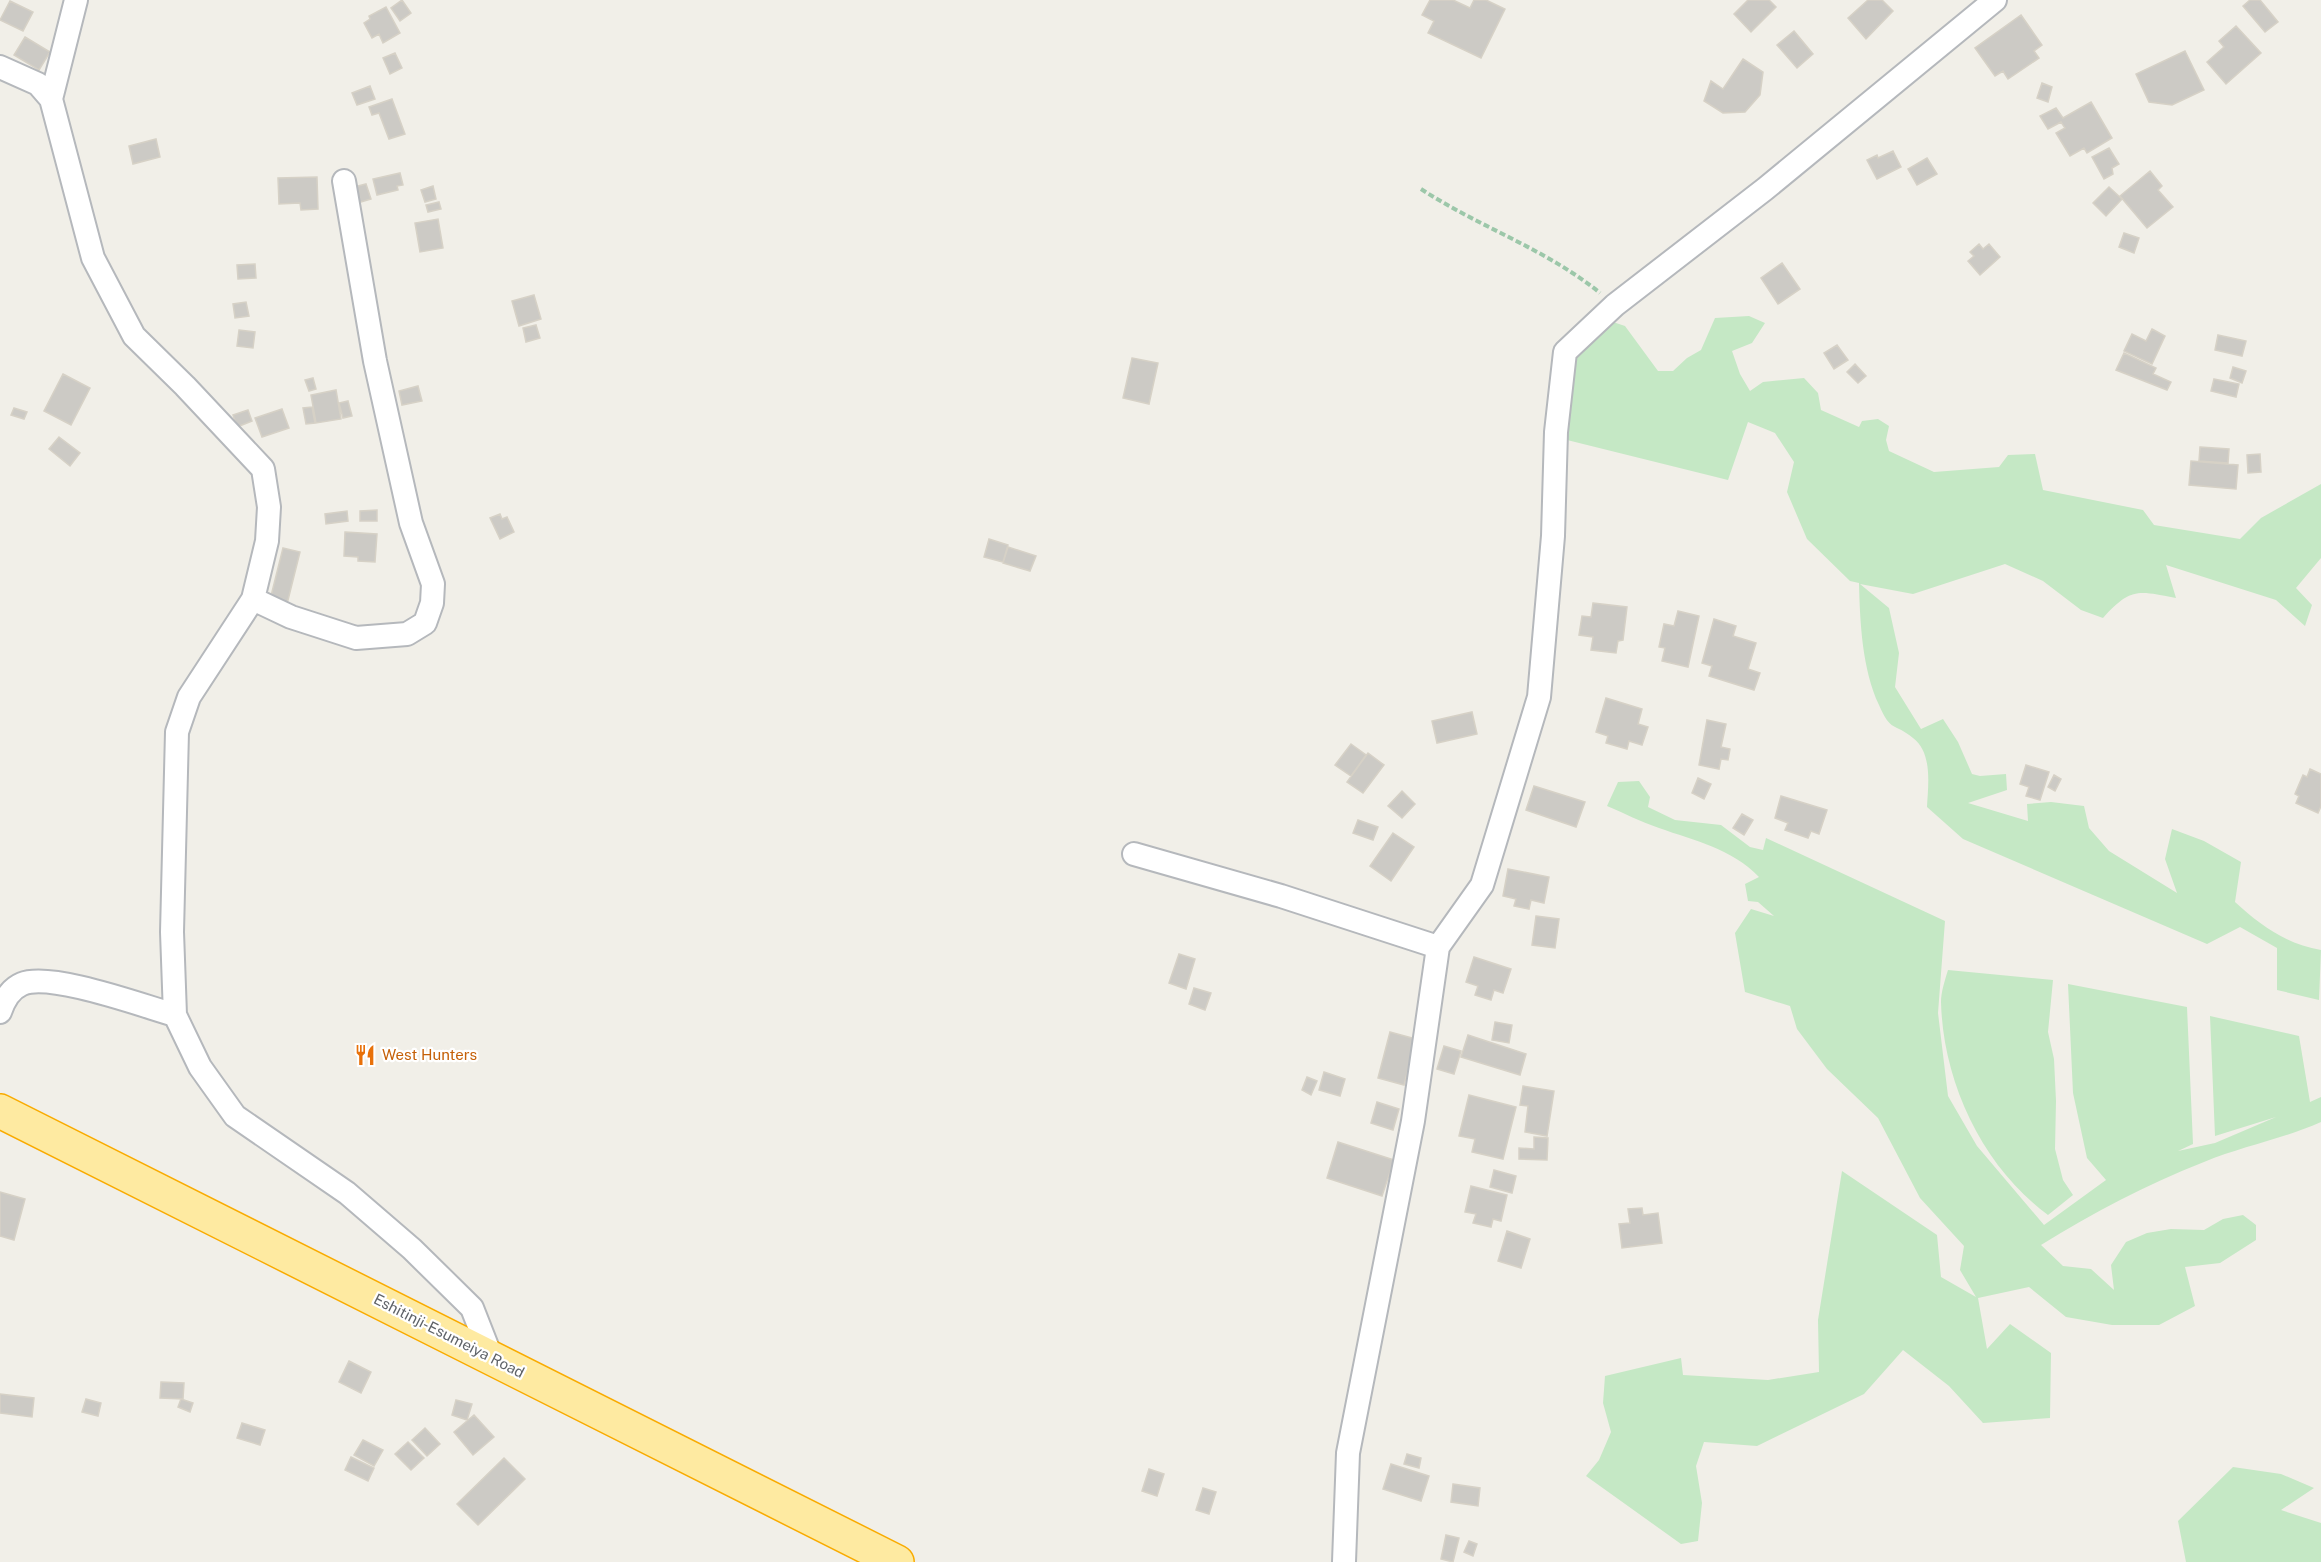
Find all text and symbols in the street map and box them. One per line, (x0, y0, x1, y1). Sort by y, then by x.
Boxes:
restaurant icon: West Hunters (353, 1043, 377, 1067)
place label: West Hunters (382, 1046, 477, 1063)
street label: Eshitinji-Esumeiya Road (371, 1290, 527, 1381)

